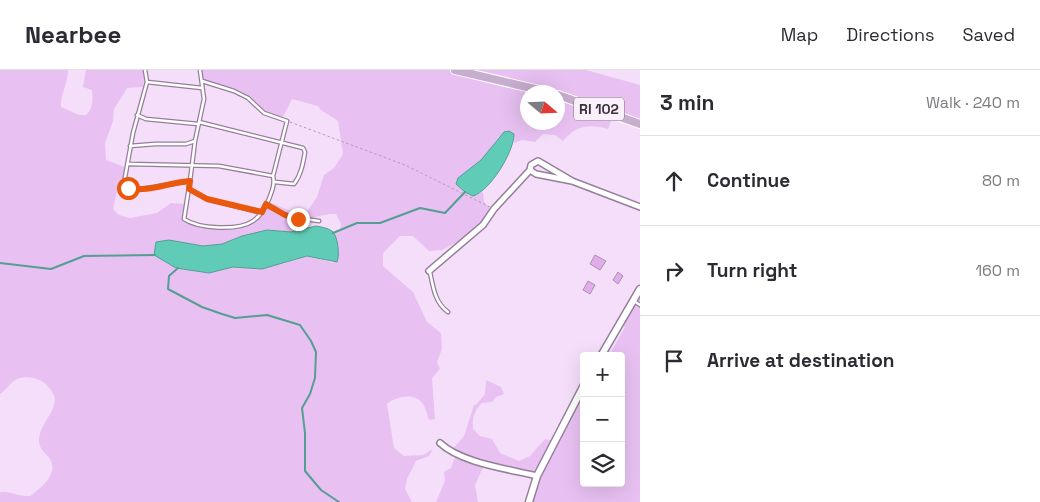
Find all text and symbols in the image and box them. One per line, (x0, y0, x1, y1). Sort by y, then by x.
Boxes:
text: Nearbee (25, 19, 121, 50)
text: Map (781, 23, 818, 46)
text: Directions (846, 23, 935, 46)
text: Saved (963, 23, 1015, 46)
north arrow (520, 85, 565, 130)
text: 3 min (660, 89, 715, 116)
text: Walk · 240 m (926, 92, 1020, 113)
road number: RI 102 (574, 98, 624, 120)
icon: ahead (660, 167, 688, 195)
text: Continue (707, 168, 790, 193)
text: 80 m (982, 170, 1020, 191)
route start (117, 177, 140, 200)
route end (287, 208, 310, 231)
icon: right (660, 257, 688, 285)
text: Turn right (707, 258, 797, 283)
text: 160 m (975, 260, 1020, 281)
icon: arrive (660, 347, 688, 375)
text: Arrive at destination (707, 348, 895, 373)
map controls (580, 352, 625, 487)
button: + (580, 352, 625, 397)
button: − (580, 397, 625, 442)
button: layers (580, 442, 625, 487)

